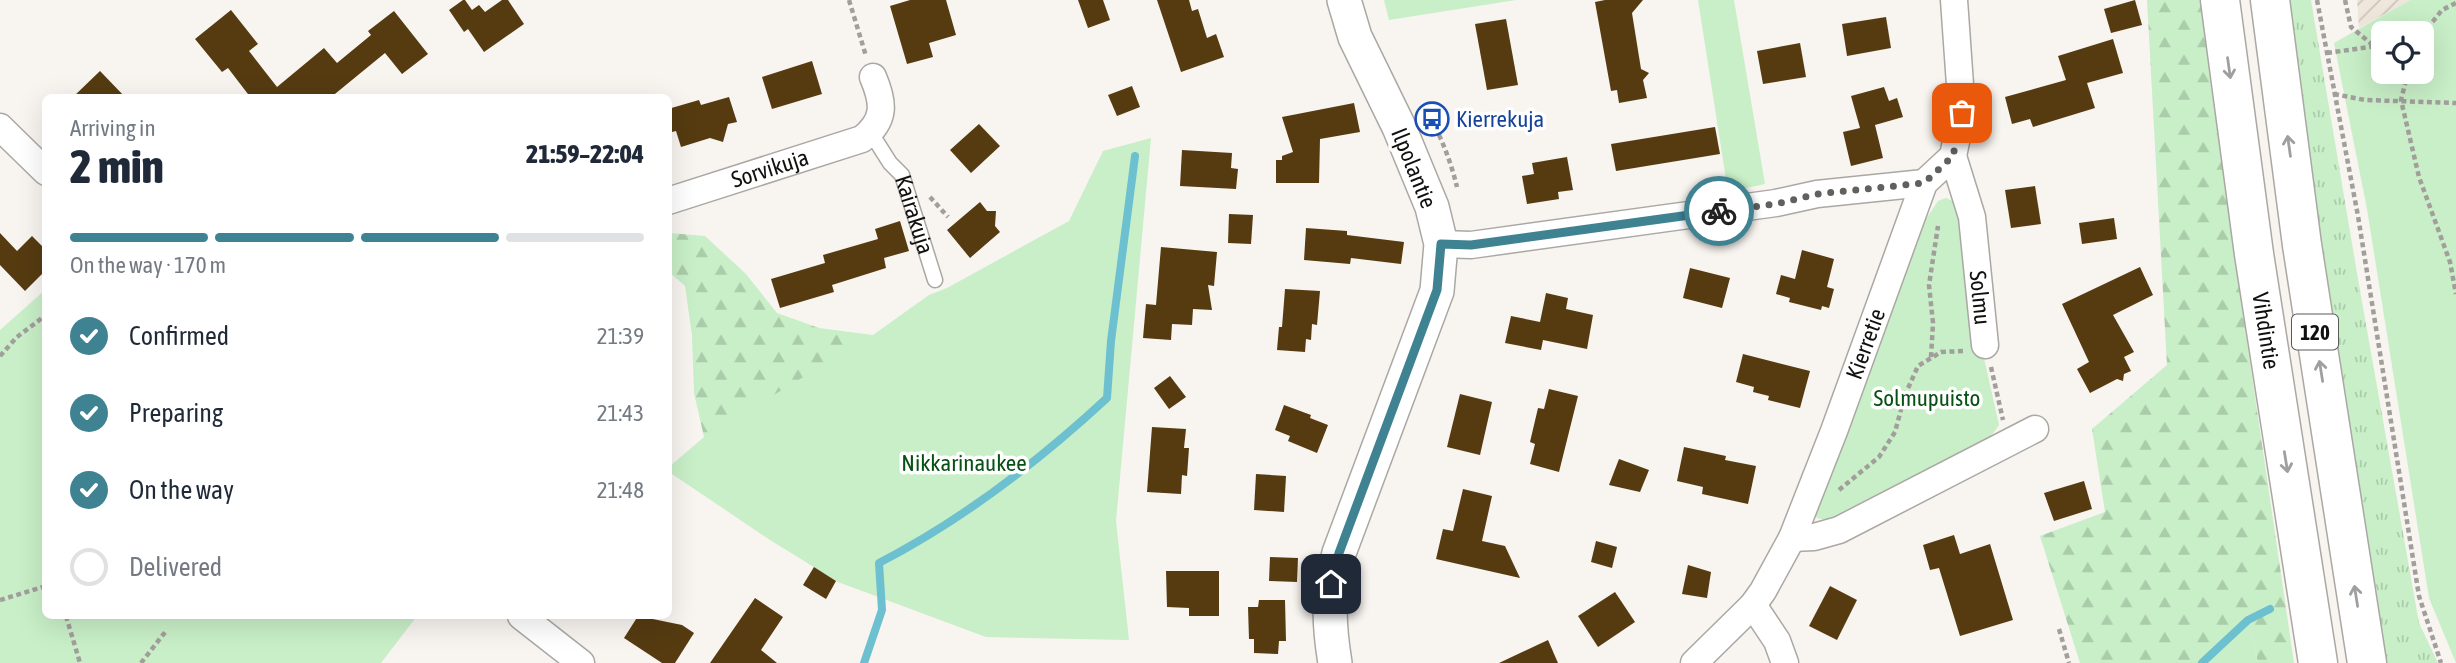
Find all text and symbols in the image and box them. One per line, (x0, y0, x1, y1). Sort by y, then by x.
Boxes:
map controls (2371, 21, 2434, 84)
button: locate (2371, 21, 2434, 84)
one-way arrow (2222, 56, 2235, 79)
pin (1932, 83, 1992, 143)
icon: bag (1943, 94, 1981, 132)
bus stop icon: Kierrekuja (1413, 100, 1451, 138)
place label: Kierrekuja (1456, 106, 1544, 132)
text: Arriving in (70, 115, 156, 141)
street label: Ilpolantie (1386, 124, 1442, 212)
one-way arrow (2282, 135, 2295, 158)
text: 21:59–22:04 (526, 139, 644, 169)
text: 2 min (70, 140, 164, 193)
street label: Sorvikuja (728, 144, 812, 193)
street label: Kairakuja (890, 172, 939, 257)
courier (1684, 176, 1754, 246)
icon: bike (1700, 192, 1738, 230)
text: On the way · 170 m (70, 252, 226, 278)
street label: Solmu (1965, 269, 1996, 326)
street label: Vihdintie (2247, 291, 2285, 371)
street label: Kierretie (1841, 305, 1890, 383)
road number: 120 (2292, 314, 2338, 350)
icon: check (70, 317, 108, 355)
text: Confirmed (129, 321, 229, 351)
text: 21:39 (597, 323, 644, 349)
one-way arrow (2314, 360, 2327, 383)
park label: Solmupuisto (1874, 385, 1980, 411)
icon: check (70, 394, 108, 432)
text: Preparing (129, 398, 223, 428)
text: 21:43 (597, 400, 644, 426)
park label: Nikkarinaukee (901, 450, 1027, 476)
one-way arrow (2280, 451, 2293, 473)
icon: check (70, 471, 108, 509)
text: On the way (129, 475, 234, 505)
text: 21:48 (597, 477, 644, 503)
text: Delivered (129, 552, 222, 582)
pin (1301, 554, 1361, 614)
icon: home (1312, 565, 1350, 603)
one-way arrow (2349, 585, 2362, 608)

